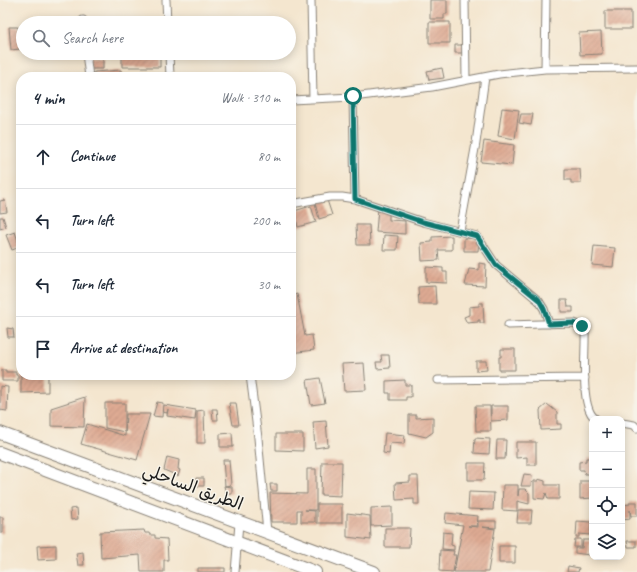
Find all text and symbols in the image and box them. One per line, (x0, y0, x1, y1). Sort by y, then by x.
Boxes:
search box (16, 16, 296, 60)
icon: search (30, 27, 52, 49)
text: Search here (62, 29, 123, 48)
route start (344, 87, 362, 105)
text: 4 min (32, 88, 65, 109)
text: Walk · 310 m (221, 90, 280, 106)
icon: ahead (32, 146, 54, 168)
text: Continue (70, 147, 115, 166)
text: 80 m (258, 149, 280, 165)
icon: left (32, 210, 54, 232)
text: Turn left (70, 211, 113, 230)
text: 200 m (252, 213, 280, 229)
icon: left (32, 274, 54, 296)
text: Turn left (70, 275, 113, 294)
text: 30 m (258, 277, 280, 293)
route end (573, 317, 591, 335)
icon: arrive (32, 338, 54, 360)
text: Arrive at destination (70, 339, 177, 358)
map controls (589, 416, 625, 560)
button: + (589, 416, 625, 452)
button: − (589, 452, 625, 488)
street label: الطريق الساحلي (139, 459, 246, 519)
button: locate (589, 488, 625, 524)
button: layers (589, 524, 625, 560)

